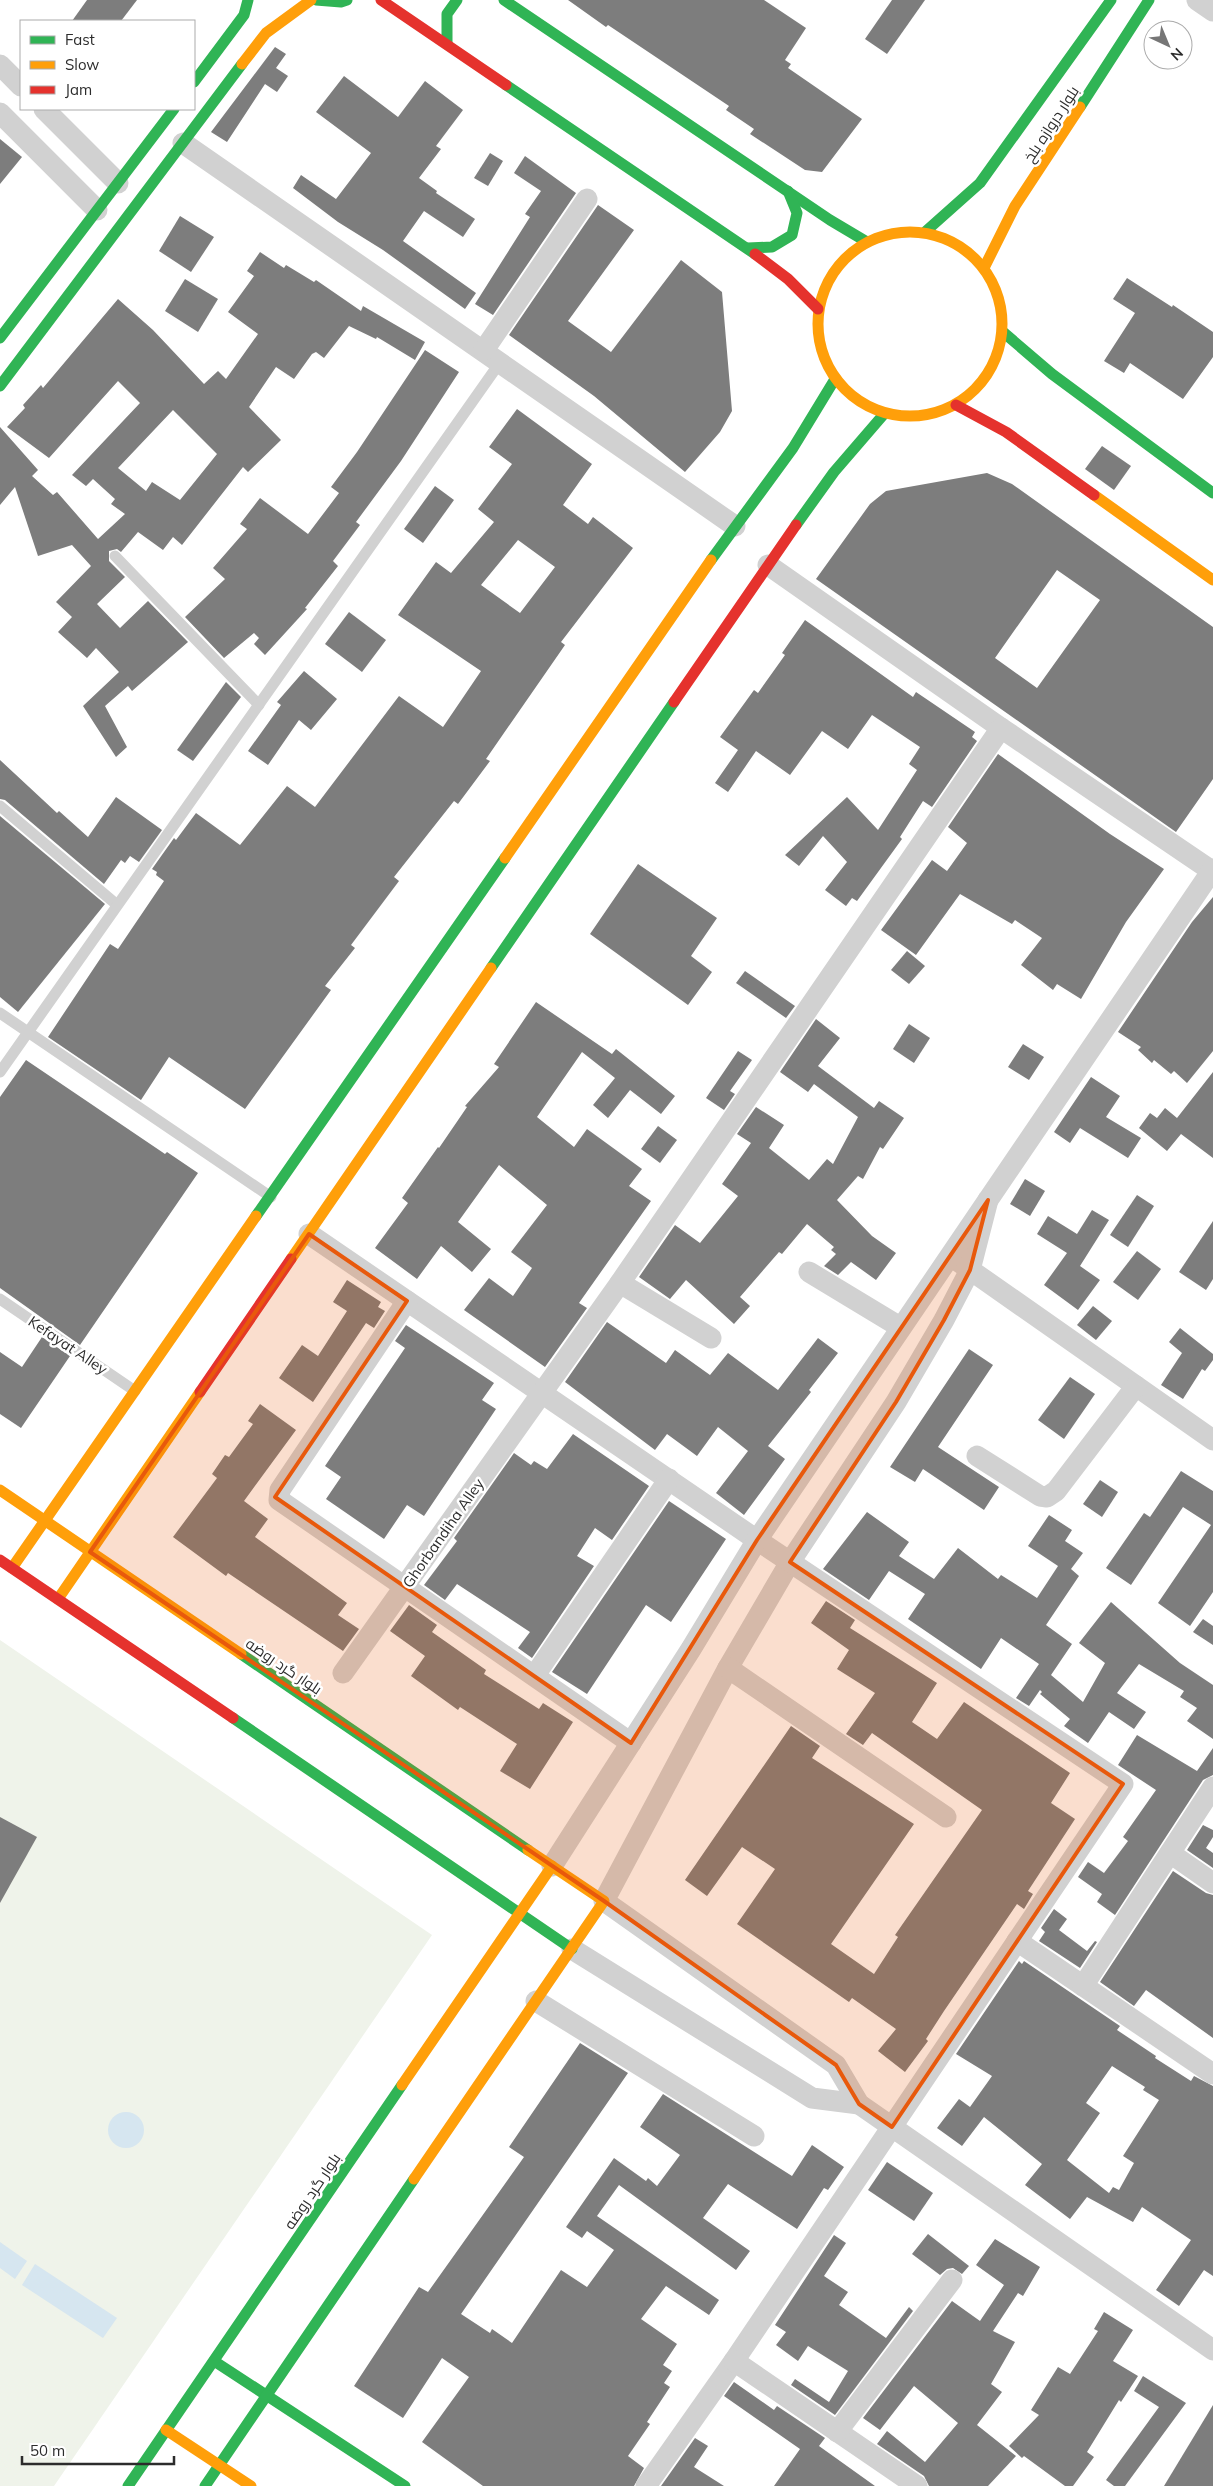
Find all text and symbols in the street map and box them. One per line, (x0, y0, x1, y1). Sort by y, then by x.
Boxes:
legend (20, 20, 195, 110)
north arrow (1143, 20, 1193, 70)
text: Fast (65, 30, 95, 49)
text: N (1167, 44, 1187, 64)
text: Slow (65, 55, 99, 74)
text: Jam (65, 80, 92, 99)
street label: بلوار دروازه بلخ (1019, 82, 1084, 167)
street label: Kefayat Alley (25, 1312, 111, 1379)
street label: Ghorbandiha Alley (398, 1475, 488, 1591)
street label: بلوار گرد روضه (242, 1634, 326, 1698)
street label: بلوار گرد روضه (280, 2149, 344, 2233)
scale bar (22, 2434, 175, 2466)
text: 50 m (30, 2441, 65, 2460)

